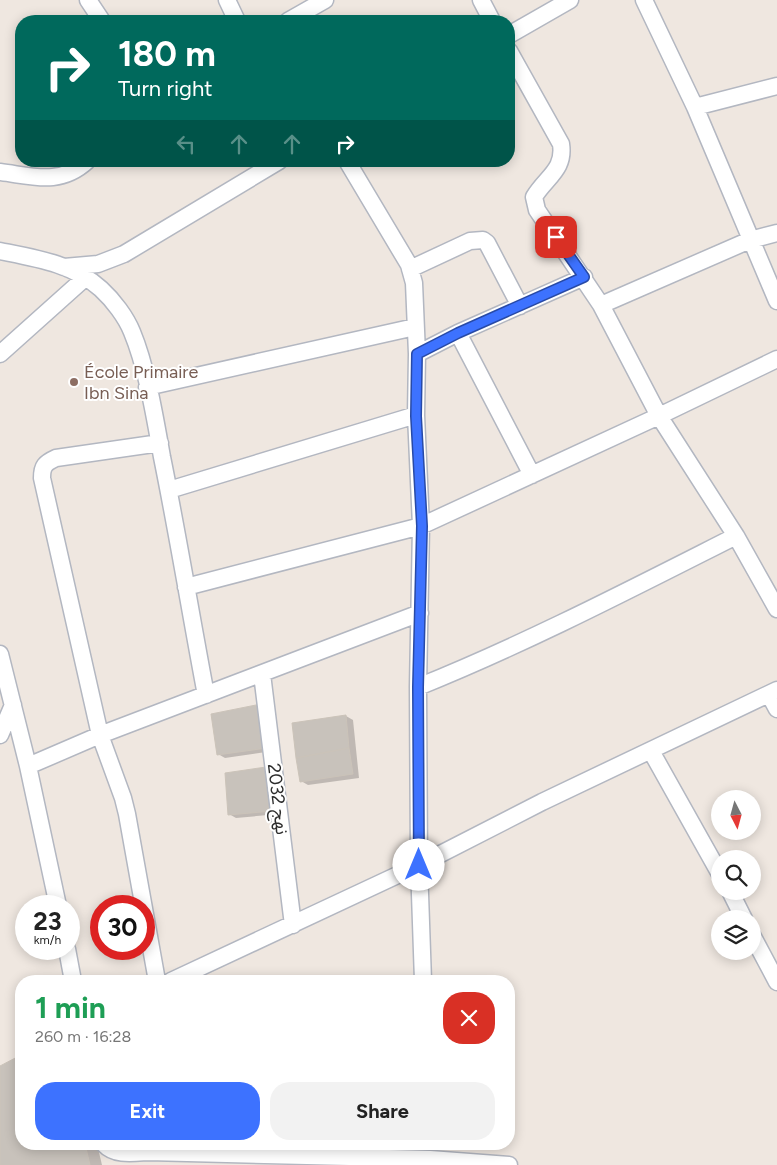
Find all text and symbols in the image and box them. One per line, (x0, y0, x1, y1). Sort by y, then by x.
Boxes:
text: 180 m (118, 33, 216, 75)
icon: right (35, 35, 100, 100)
text: Turn right (118, 75, 213, 102)
icon: left (172, 130, 200, 158)
icon: ahead (225, 130, 253, 158)
icon: ahead (278, 130, 306, 158)
icon: right (331, 130, 359, 158)
pin (535, 216, 577, 258)
icon: arrive (542, 223, 570, 251)
place label: École Primaire Ibn Sina (84, 361, 198, 404)
marker: École Primaire Ibn Sina (68, 376, 80, 388)
street label: نهج 2032 (261, 762, 293, 836)
north arrow (711, 790, 761, 840)
map controls (711, 790, 761, 960)
position arrow (392, 838, 444, 890)
button: search (711, 850, 761, 900)
speed limit sign: 30 (90, 895, 155, 960)
text: 23 (33, 906, 62, 936)
button: layers (711, 910, 761, 960)
text: km/h (34, 933, 61, 947)
text: 1 min (35, 989, 106, 1026)
button: close (443, 992, 495, 1044)
text: 260 m · 16:28 (35, 1027, 131, 1046)
button: Exit (35, 1082, 260, 1140)
button: Share (270, 1082, 495, 1140)

